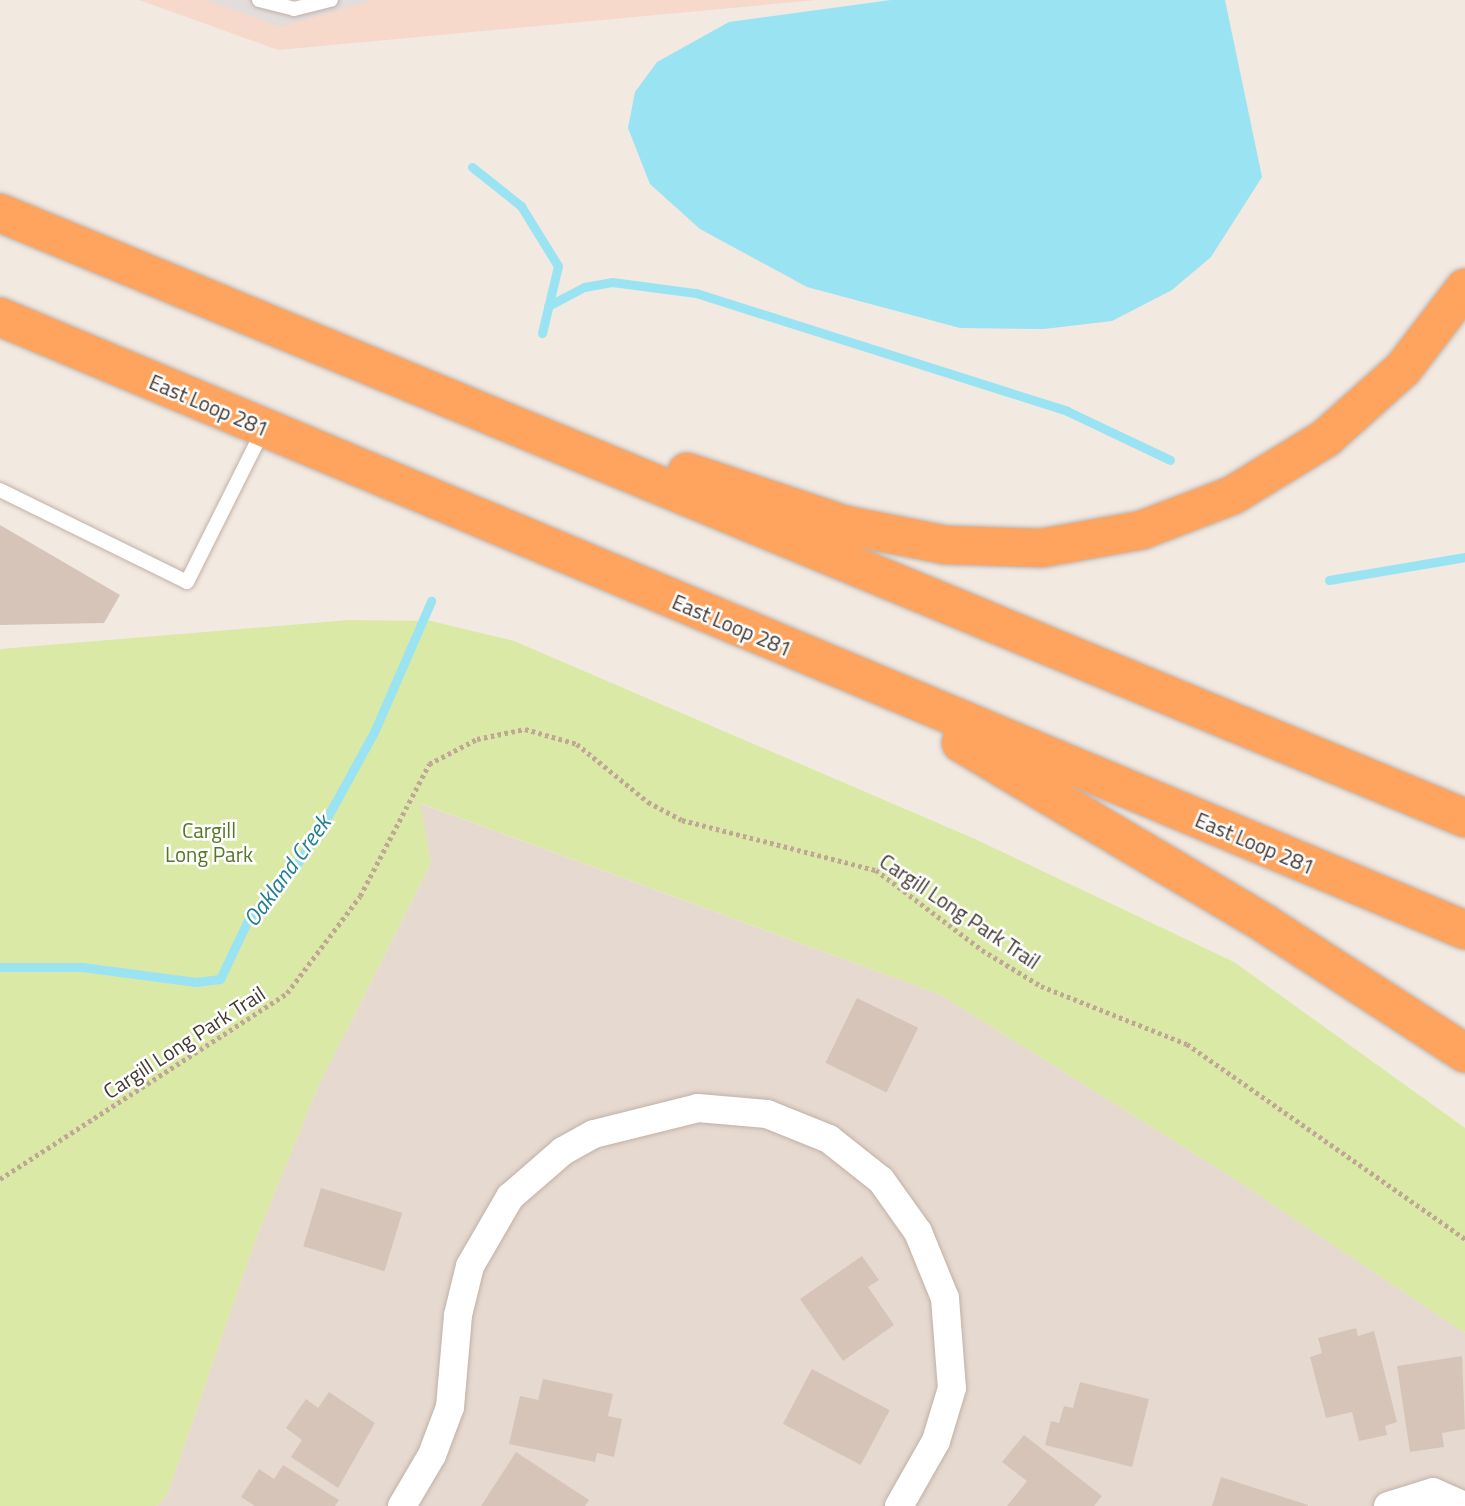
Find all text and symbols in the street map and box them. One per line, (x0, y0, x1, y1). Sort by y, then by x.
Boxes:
street label: East Loop 281 (146, 369, 272, 441)
street label: East Loop 281 (669, 589, 795, 661)
street label: East Loop 281 (1192, 807, 1318, 879)
water label: Oakland Creek (237, 810, 337, 932)
park label: Cargill Long Park (165, 817, 253, 867)
street label: Cargill Long Park Trail (875, 848, 1045, 974)
street label: Cargill Long Park Trail (98, 980, 270, 1104)

